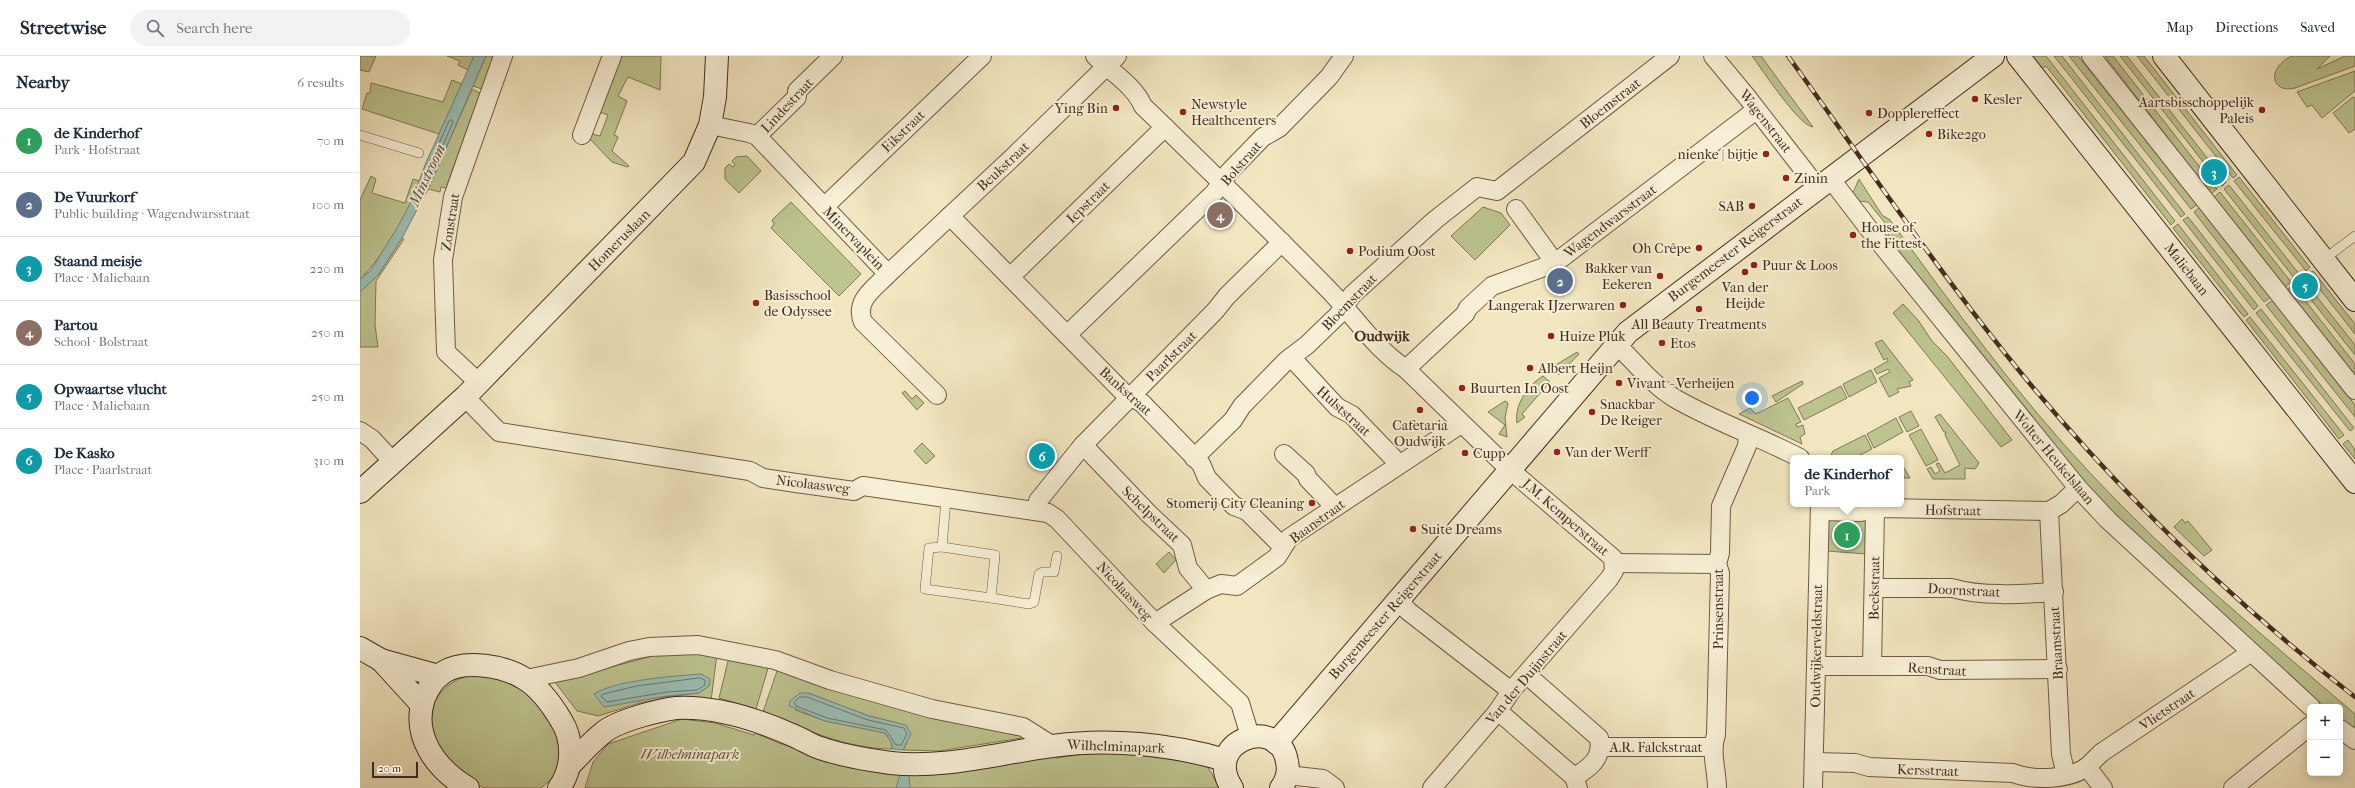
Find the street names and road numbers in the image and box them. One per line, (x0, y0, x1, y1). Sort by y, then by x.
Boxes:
street label: Lindestraat (758, 74, 817, 136)
street label: Bloemstraat (1576, 74, 1644, 132)
street label: Wagenstraat (1735, 85, 1796, 156)
street label: Eikstraat (878, 107, 929, 156)
street label: Bolstraat (1217, 137, 1266, 189)
street label: Beukstraat (974, 138, 1033, 195)
street label: Iepstraat (1063, 178, 1114, 227)
street label: Wagendwarsstraat (1560, 181, 1660, 262)
street label: Zonstraat (438, 192, 463, 252)
street label: Burgemeester Reigerstraat (1665, 193, 1806, 306)
street label: Minervaplein (819, 203, 888, 274)
street label: Homeruslaan (585, 206, 654, 275)
street label: Maliebaan (2161, 239, 2213, 299)
street label: Bloemstraat (1318, 270, 1381, 334)
street label: Paarlstraat (1142, 327, 1200, 385)
street label: Bankstraat (1096, 363, 1155, 419)
street label: Hulststraat (1313, 383, 1374, 440)
street label: Wolter Heukelslaan (2009, 406, 2098, 508)
street label: Nicolaasweg (775, 472, 851, 498)
street label: J.M. Kemperstraat (1518, 474, 1612, 560)
street label: Schelpstraat (1118, 483, 1183, 546)
street label: Baanstraat (1286, 496, 1348, 547)
street label: Hofstraat (1925, 502, 1981, 519)
street label: Burgemeester Reigerstraat (1325, 548, 1446, 683)
street label: Beekstraat (1865, 556, 1884, 620)
street label: Nicolaasweg (1093, 558, 1157, 625)
street label: Prinsenstraat (1710, 569, 1727, 649)
street label: Doornstraat (1927, 580, 2001, 601)
street label: Oudwijkerveldstraat (1807, 584, 1826, 708)
street label: Braamstraat (2046, 606, 2067, 680)
street label: Van der Duijnstraat (1481, 627, 1571, 729)
street label: Renstraat (1907, 659, 1967, 680)
street label: Vlietstraat (2135, 685, 2198, 735)
street label: Wilhelminapark (1066, 736, 1166, 757)
street label: A.R. Falckstraat (1608, 739, 1703, 756)
street label: Kersstraat (1897, 761, 1959, 780)

